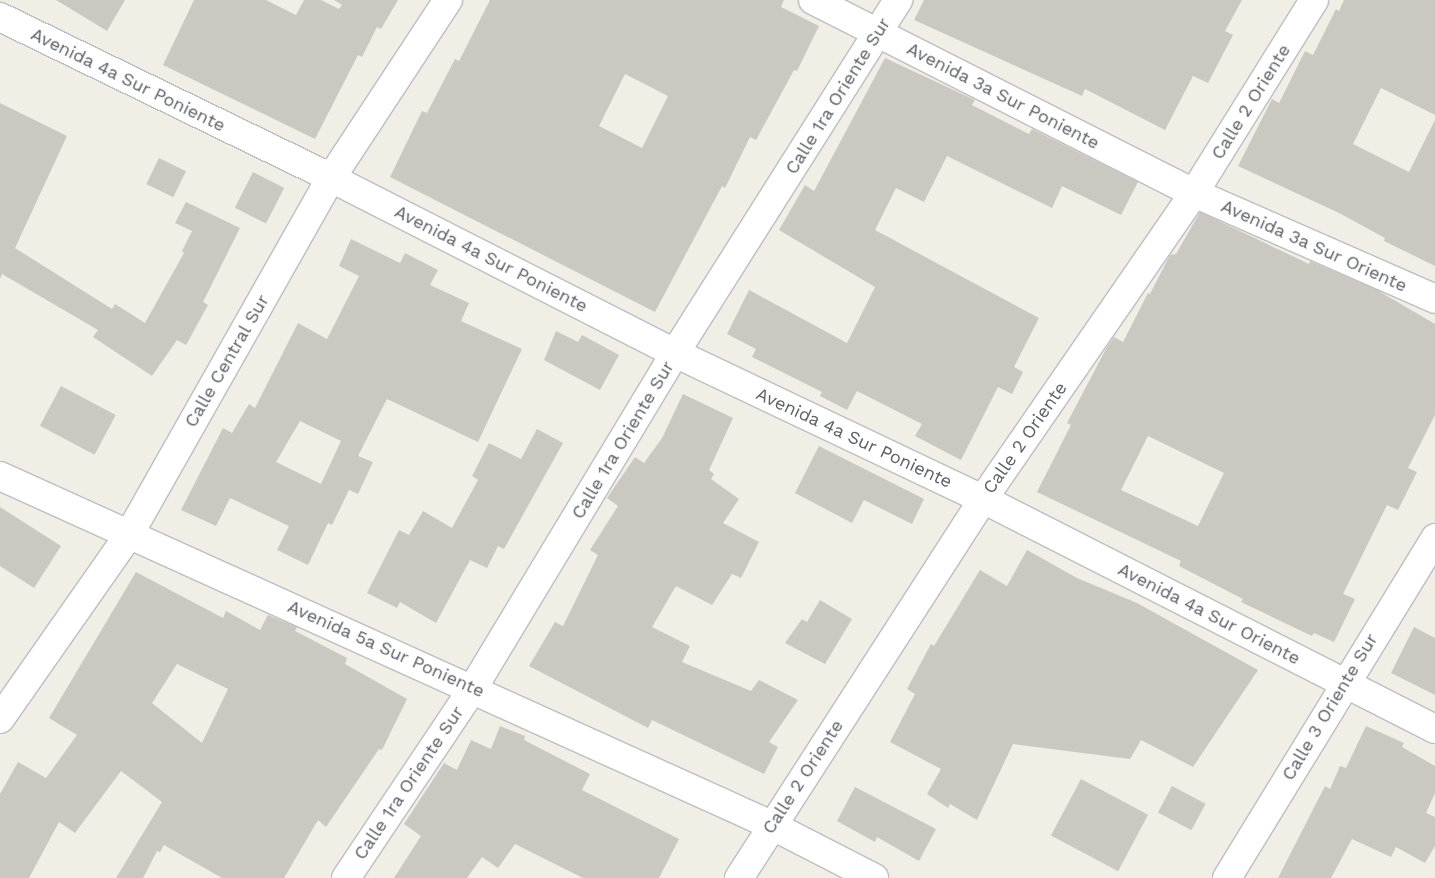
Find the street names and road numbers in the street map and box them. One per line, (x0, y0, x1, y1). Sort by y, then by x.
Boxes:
street label: Calle 1ra Oriente Sur (781, 13, 895, 179)
street label: Avenida 4a Sur Poniente (27, 23, 229, 137)
street label: Avenida 3a Sur Poniente (903, 38, 1103, 154)
street label: Calle 2 Oriente (1207, 40, 1295, 164)
street label: Avenida 3a Sur Oriente (1217, 195, 1411, 297)
street label: Avenida 4a Sur Poniente (390, 201, 592, 317)
street label: Calle Central Sur (180, 291, 274, 431)
street label: Calle 1ra Oriente Sur (567, 357, 679, 523)
street label: Calle 2 Oriente (978, 378, 1072, 498)
street label: Avenida 4a Sur Poniente (752, 383, 956, 493)
street label: Avenida 4a Sur Oriente (1114, 558, 1304, 670)
street label: Avenida 5a Sur Poniente (284, 596, 488, 702)
street label: Calle 3 Oriente Sur (1278, 630, 1382, 784)
street label: Calle 1ra Oriente Sur (349, 702, 469, 864)
street label: Calle 2 Oriente (758, 716, 848, 838)

